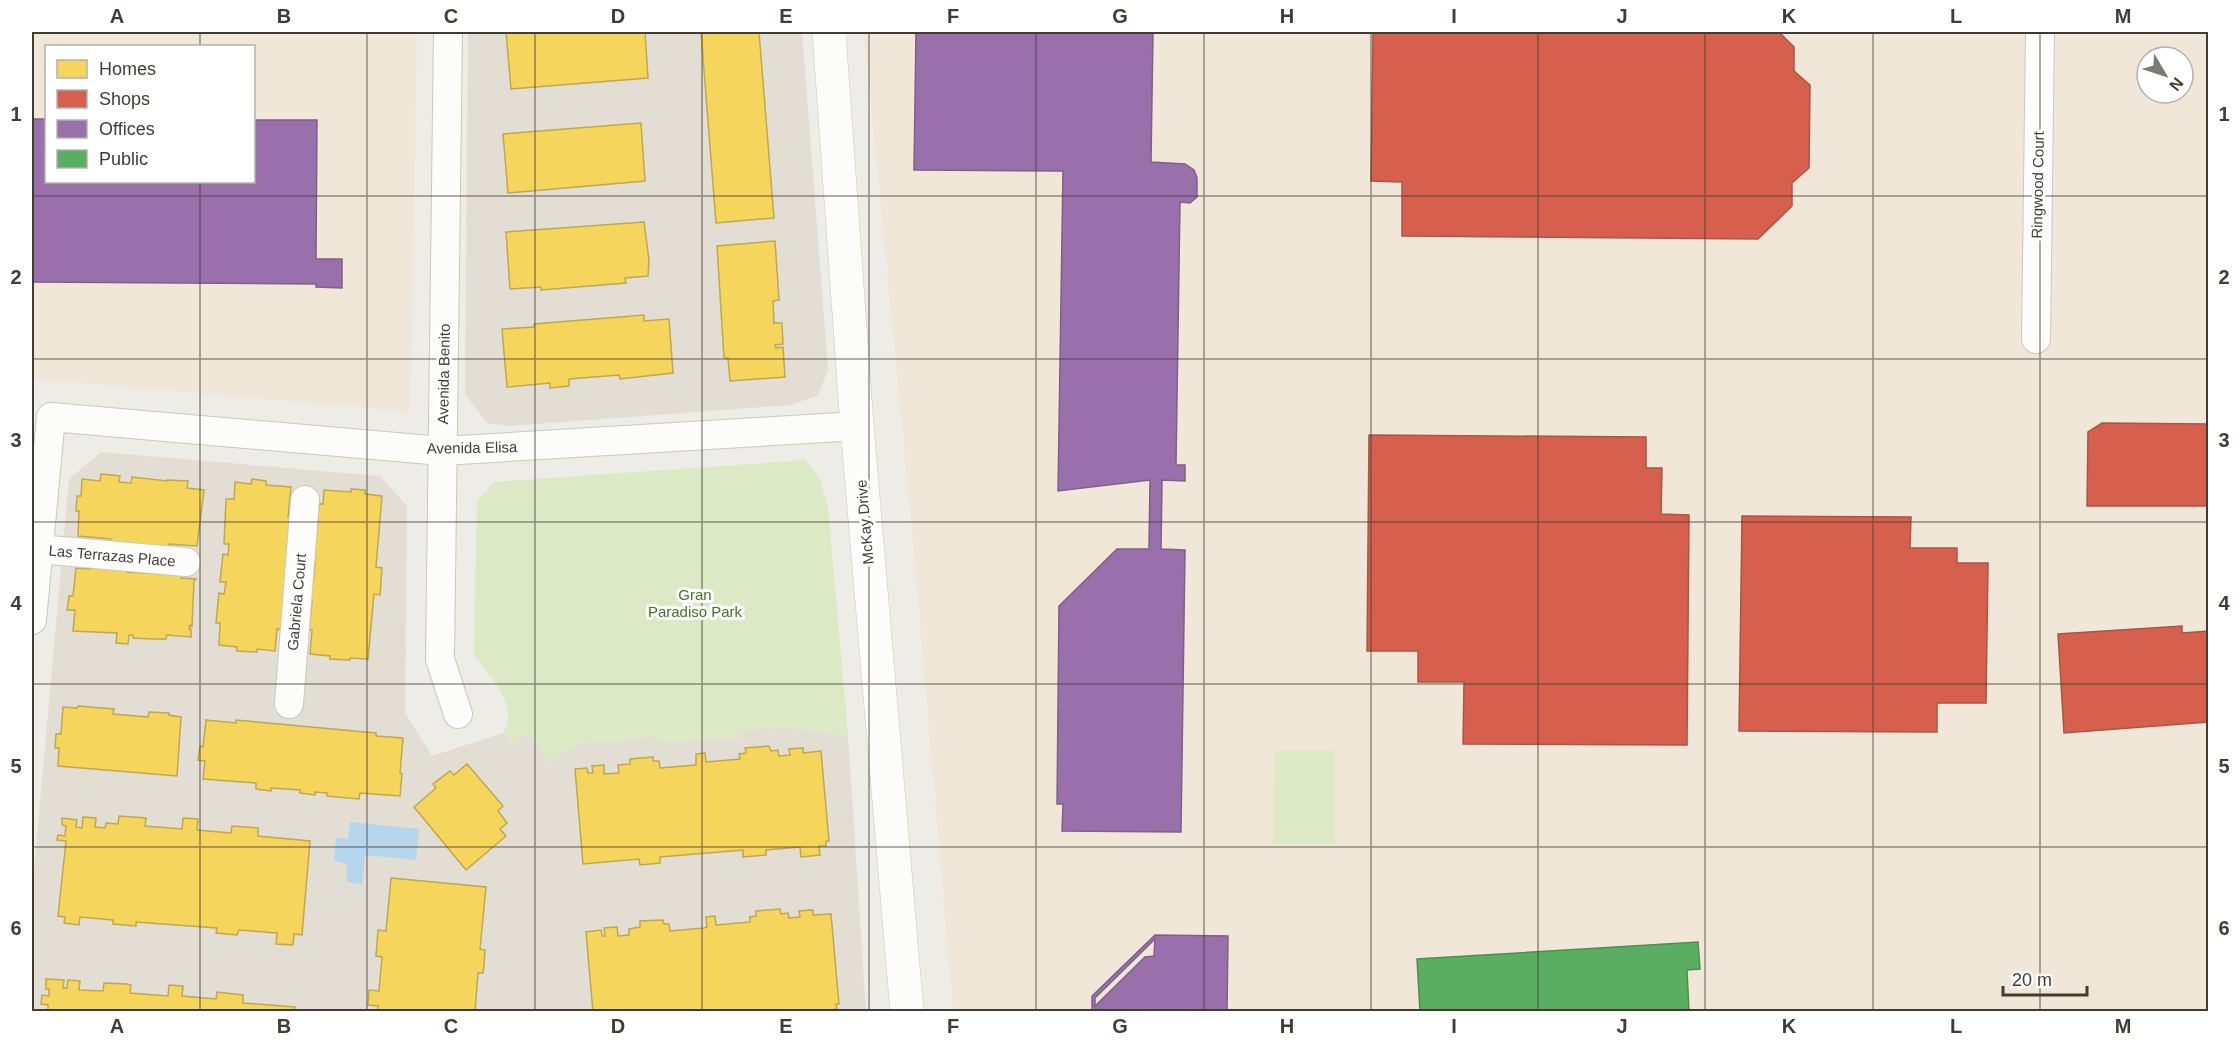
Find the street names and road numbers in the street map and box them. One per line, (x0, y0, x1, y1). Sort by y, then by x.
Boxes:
street label: Ringwood Court (2028, 130, 2047, 239)
street label: Avenida Benito (434, 324, 453, 424)
street label: Avenida Elisa (427, 438, 518, 457)
street label: McKay Drive (852, 479, 877, 565)
street label: Las Terrazas Place (48, 541, 176, 570)
street label: Gabriela Court (284, 552, 309, 651)

